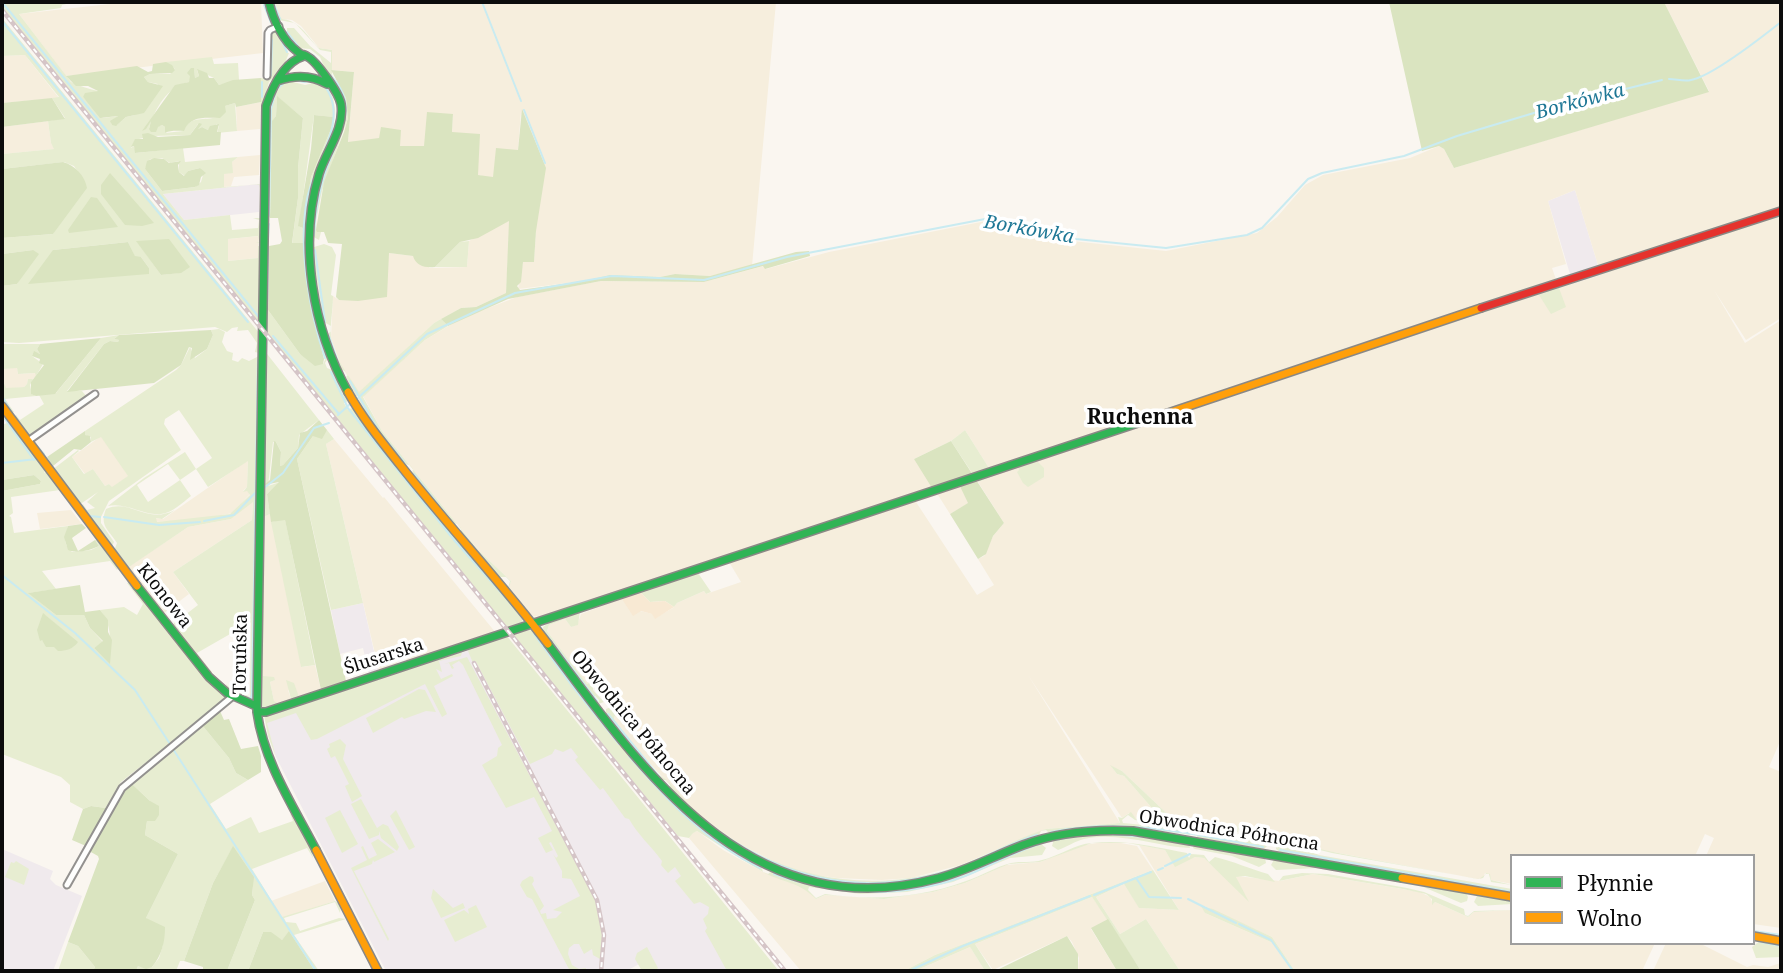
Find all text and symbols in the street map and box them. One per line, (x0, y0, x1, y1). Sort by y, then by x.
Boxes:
water label: Borkówka (1533, 79, 1627, 125)
water label: Borkówka (982, 211, 1076, 249)
district label: Ruchenna (1087, 405, 1193, 431)
street label: Klonowa (132, 559, 196, 633)
street label: Toruńska (229, 613, 253, 695)
street label: Ślusarska (342, 634, 426, 680)
street label: Obwodnica Północna (566, 646, 700, 800)
street label: Obwodnica Północna (1137, 806, 1321, 856)
legend (1510, 854, 1755, 945)
text: Płynnie (1577, 869, 1653, 897)
text: Wolno (1577, 904, 1642, 932)

